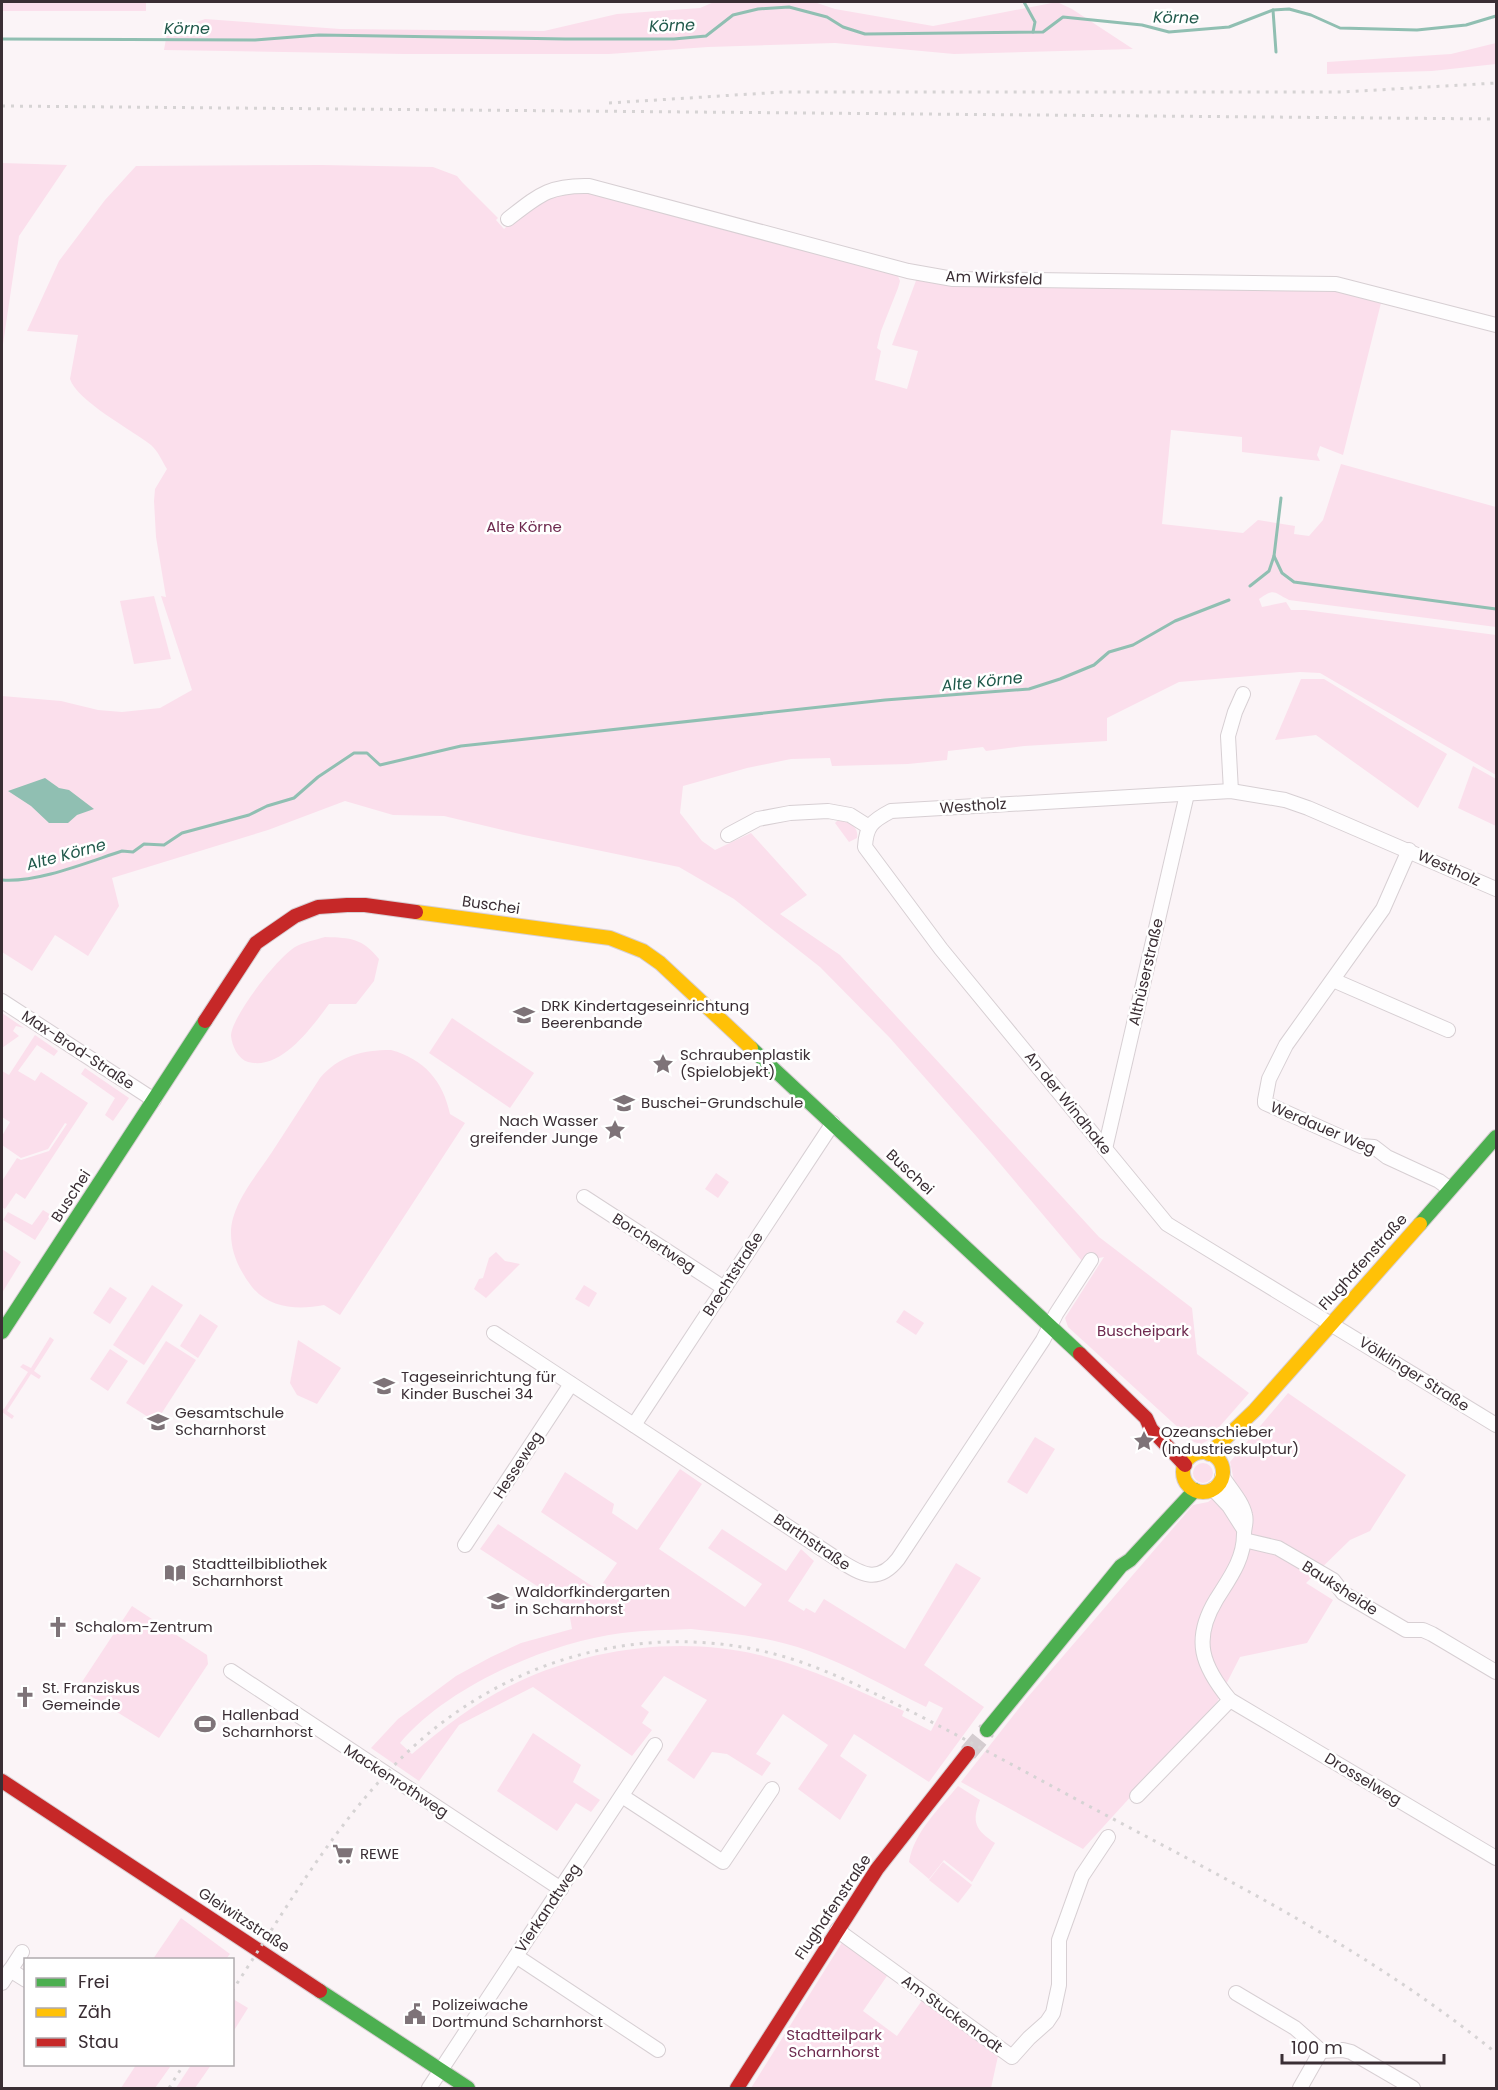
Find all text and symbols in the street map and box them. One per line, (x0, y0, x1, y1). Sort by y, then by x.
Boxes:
water label: Körne (1153, 6, 1199, 29)
water label: Körne (649, 13, 695, 38)
water label: Körne (164, 17, 210, 40)
street label: Am Wirksfeld (945, 265, 1043, 290)
park label: Alte Körne (486, 516, 562, 537)
water label: Alte Körne (939, 666, 1024, 697)
street label: Westholz (939, 793, 1007, 818)
water label: Alte Körne (23, 833, 108, 876)
street label: Westholz (1414, 844, 1484, 891)
street label: Buschei (461, 890, 521, 919)
street label: Althüserstraße (1123, 916, 1168, 1028)
place label: DRK Kindertageseinrichtung Beerenbande (541, 995, 749, 1033)
school or university icon: DRK Kindertageseinrichtung Beerenbande (512, 1003, 536, 1027)
street label: Max-Brod-Straße (18, 1005, 139, 1094)
place label: Schraubenplastik (Spielobjekt) (680, 1044, 811, 1082)
street label: An der Windhake (1020, 1046, 1117, 1159)
place icon: Schraubenplastik (Spielobjekt) (651, 1052, 675, 1076)
school or university icon: Buschei-Grundschule (612, 1091, 636, 1115)
place label: Buschei-Grundschule (641, 1092, 803, 1113)
street label: Werdauer Weg (1267, 1096, 1379, 1159)
place label: Nach Wasser greifender Junge (470, 1110, 598, 1148)
place icon: Nach Wasser greifender Junge (603, 1118, 627, 1142)
street label: Buschei (882, 1144, 939, 1199)
street label: Buschei (46, 1166, 95, 1226)
street label: Borchertweg (609, 1208, 700, 1277)
street label: Flughafenstraße (1314, 1209, 1412, 1314)
street label: Brechtstraße (697, 1227, 768, 1320)
park label: Buscheipark (1097, 1320, 1189, 1341)
street label: Völklinger Straße (1355, 1331, 1474, 1416)
place label: Tageseinrichtung für Kinder Buschei 34 (401, 1366, 556, 1404)
school or university icon: Tageseinrichtung für Kinder Buschei 34 (372, 1374, 396, 1398)
place label: Gesamtschule Scharnhorst (175, 1402, 284, 1440)
school or university icon: Gesamtschule Scharnhorst (146, 1410, 170, 1434)
place label: Ozeanschieber (Industrieskulptur) (1161, 1421, 1299, 1459)
street label: Hesseweg (488, 1427, 547, 1502)
place icon: Ozeanschieber (Industrieskulptur) (1132, 1429, 1156, 1453)
street label: Barthstraße (770, 1508, 855, 1575)
place label: Stadtteilbibliothek Scharnhorst (192, 1553, 327, 1591)
street label: Bauksheide (1298, 1555, 1382, 1620)
library icon: Stadtteilbibliothek Scharnhorst (163, 1561, 187, 1585)
place label: Waldorfkindergarten in Scharnhorst (515, 1581, 670, 1619)
school or university icon: Waldorfkindergarten in Scharnhorst (486, 1589, 510, 1613)
church icon: Schalom-Zentrum (46, 1615, 70, 1639)
place label: Schalom-Zentrum (75, 1616, 213, 1637)
place label: St. Franziskus Gemeinde (42, 1677, 140, 1715)
church icon: St. Franziskus Gemeinde (13, 1685, 37, 1709)
place label: Hallenbad Scharnhorst (222, 1704, 313, 1742)
sports icon: Hallenbad Scharnhorst (193, 1712, 217, 1736)
street label: Mackenrothweg (340, 1739, 453, 1822)
street label: Drosselweg (1321, 1747, 1406, 1810)
supermarket icon: REWE (331, 1842, 355, 1866)
place label: REWE (360, 1843, 399, 1864)
street label: Flughafenstraße (789, 1850, 876, 1964)
street label: Vierkandtweg (510, 1859, 585, 1957)
street label: Gleiwitzstraße (194, 1882, 294, 1957)
legend (24, 1958, 234, 2066)
text: Frei (78, 1969, 109, 1994)
street label: Am Stuckenrodt (898, 1970, 1007, 2057)
place label: Polizeiwache Dortmund Scharnhorst (432, 1994, 603, 2032)
text: Zäh (78, 1999, 111, 2024)
public building icon: Polizeiwache Dortmund Scharnhorst (403, 2002, 427, 2026)
park label: Stadtteilpark Scharnhorst (786, 2024, 882, 2062)
scale bar (1282, 2027, 1444, 2065)
text: Stau (78, 2029, 119, 2054)
text: 100 m (1291, 2035, 1343, 2060)

